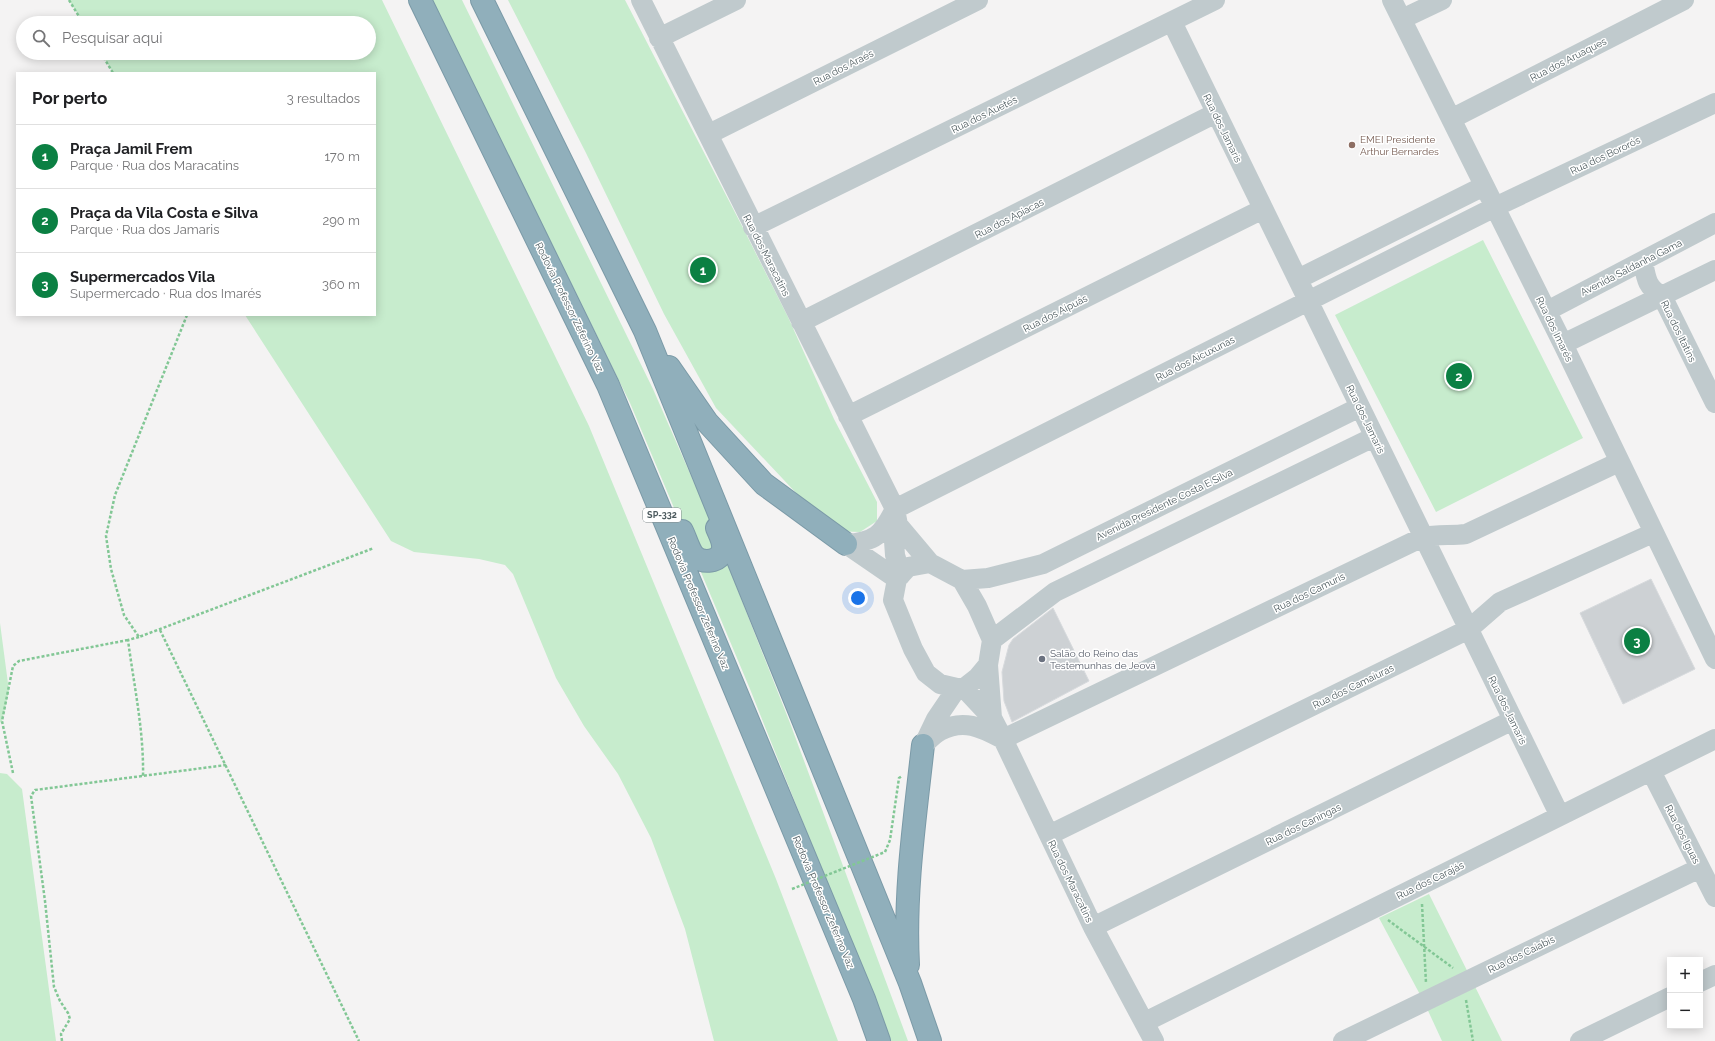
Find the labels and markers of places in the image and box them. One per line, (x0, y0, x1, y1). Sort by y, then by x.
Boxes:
place label: EMEI Presidente Arthur Bernardes (1360, 134, 1439, 157)
marker: EMEI Presidente Arthur Bernardes (1347, 140, 1357, 150)
pin: 1 (690, 255, 716, 285)
pin: 2 (1446, 361, 1472, 391)
pin: 3 (1624, 626, 1650, 656)
place label: Salão do Reino das Testemunhas de Jeová (1050, 648, 1156, 671)
marker: Salão do Reino das Testemunhas de Jeová (1037, 654, 1047, 664)

